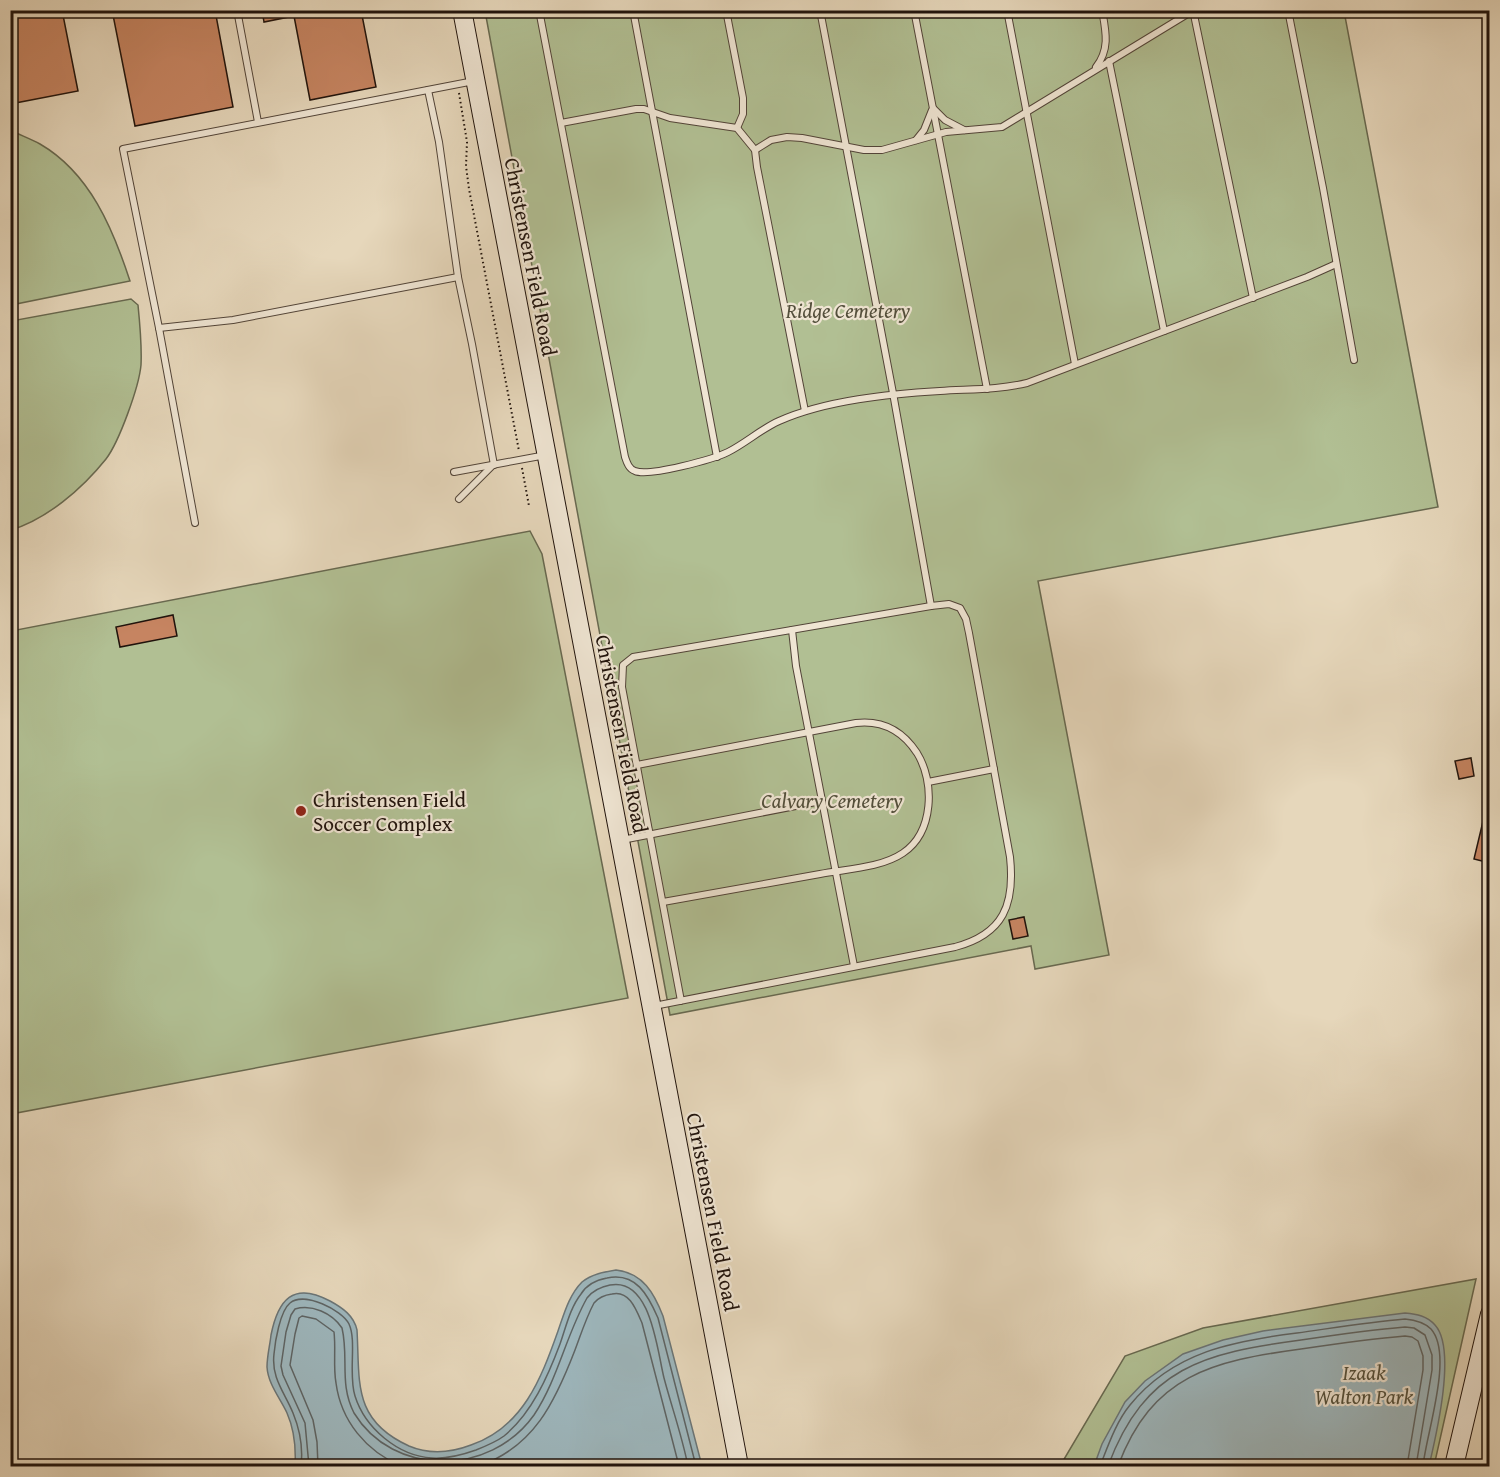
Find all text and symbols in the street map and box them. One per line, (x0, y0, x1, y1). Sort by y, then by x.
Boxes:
street label: Christensen Field Road (497, 155, 566, 360)
park label: Ridge Cemetery (785, 295, 910, 326)
street label: Christensen Field Road (588, 632, 657, 837)
place label: Christensen Field Soccer Complex (313, 784, 467, 839)
park label: Calvary Cemetery (761, 785, 903, 816)
marker: Christensen Field Soccer Complex (294, 804, 308, 818)
street label: Christensen Field Road (679, 1110, 748, 1315)
park label: Izaak Walton Park (1315, 1357, 1414, 1412)

